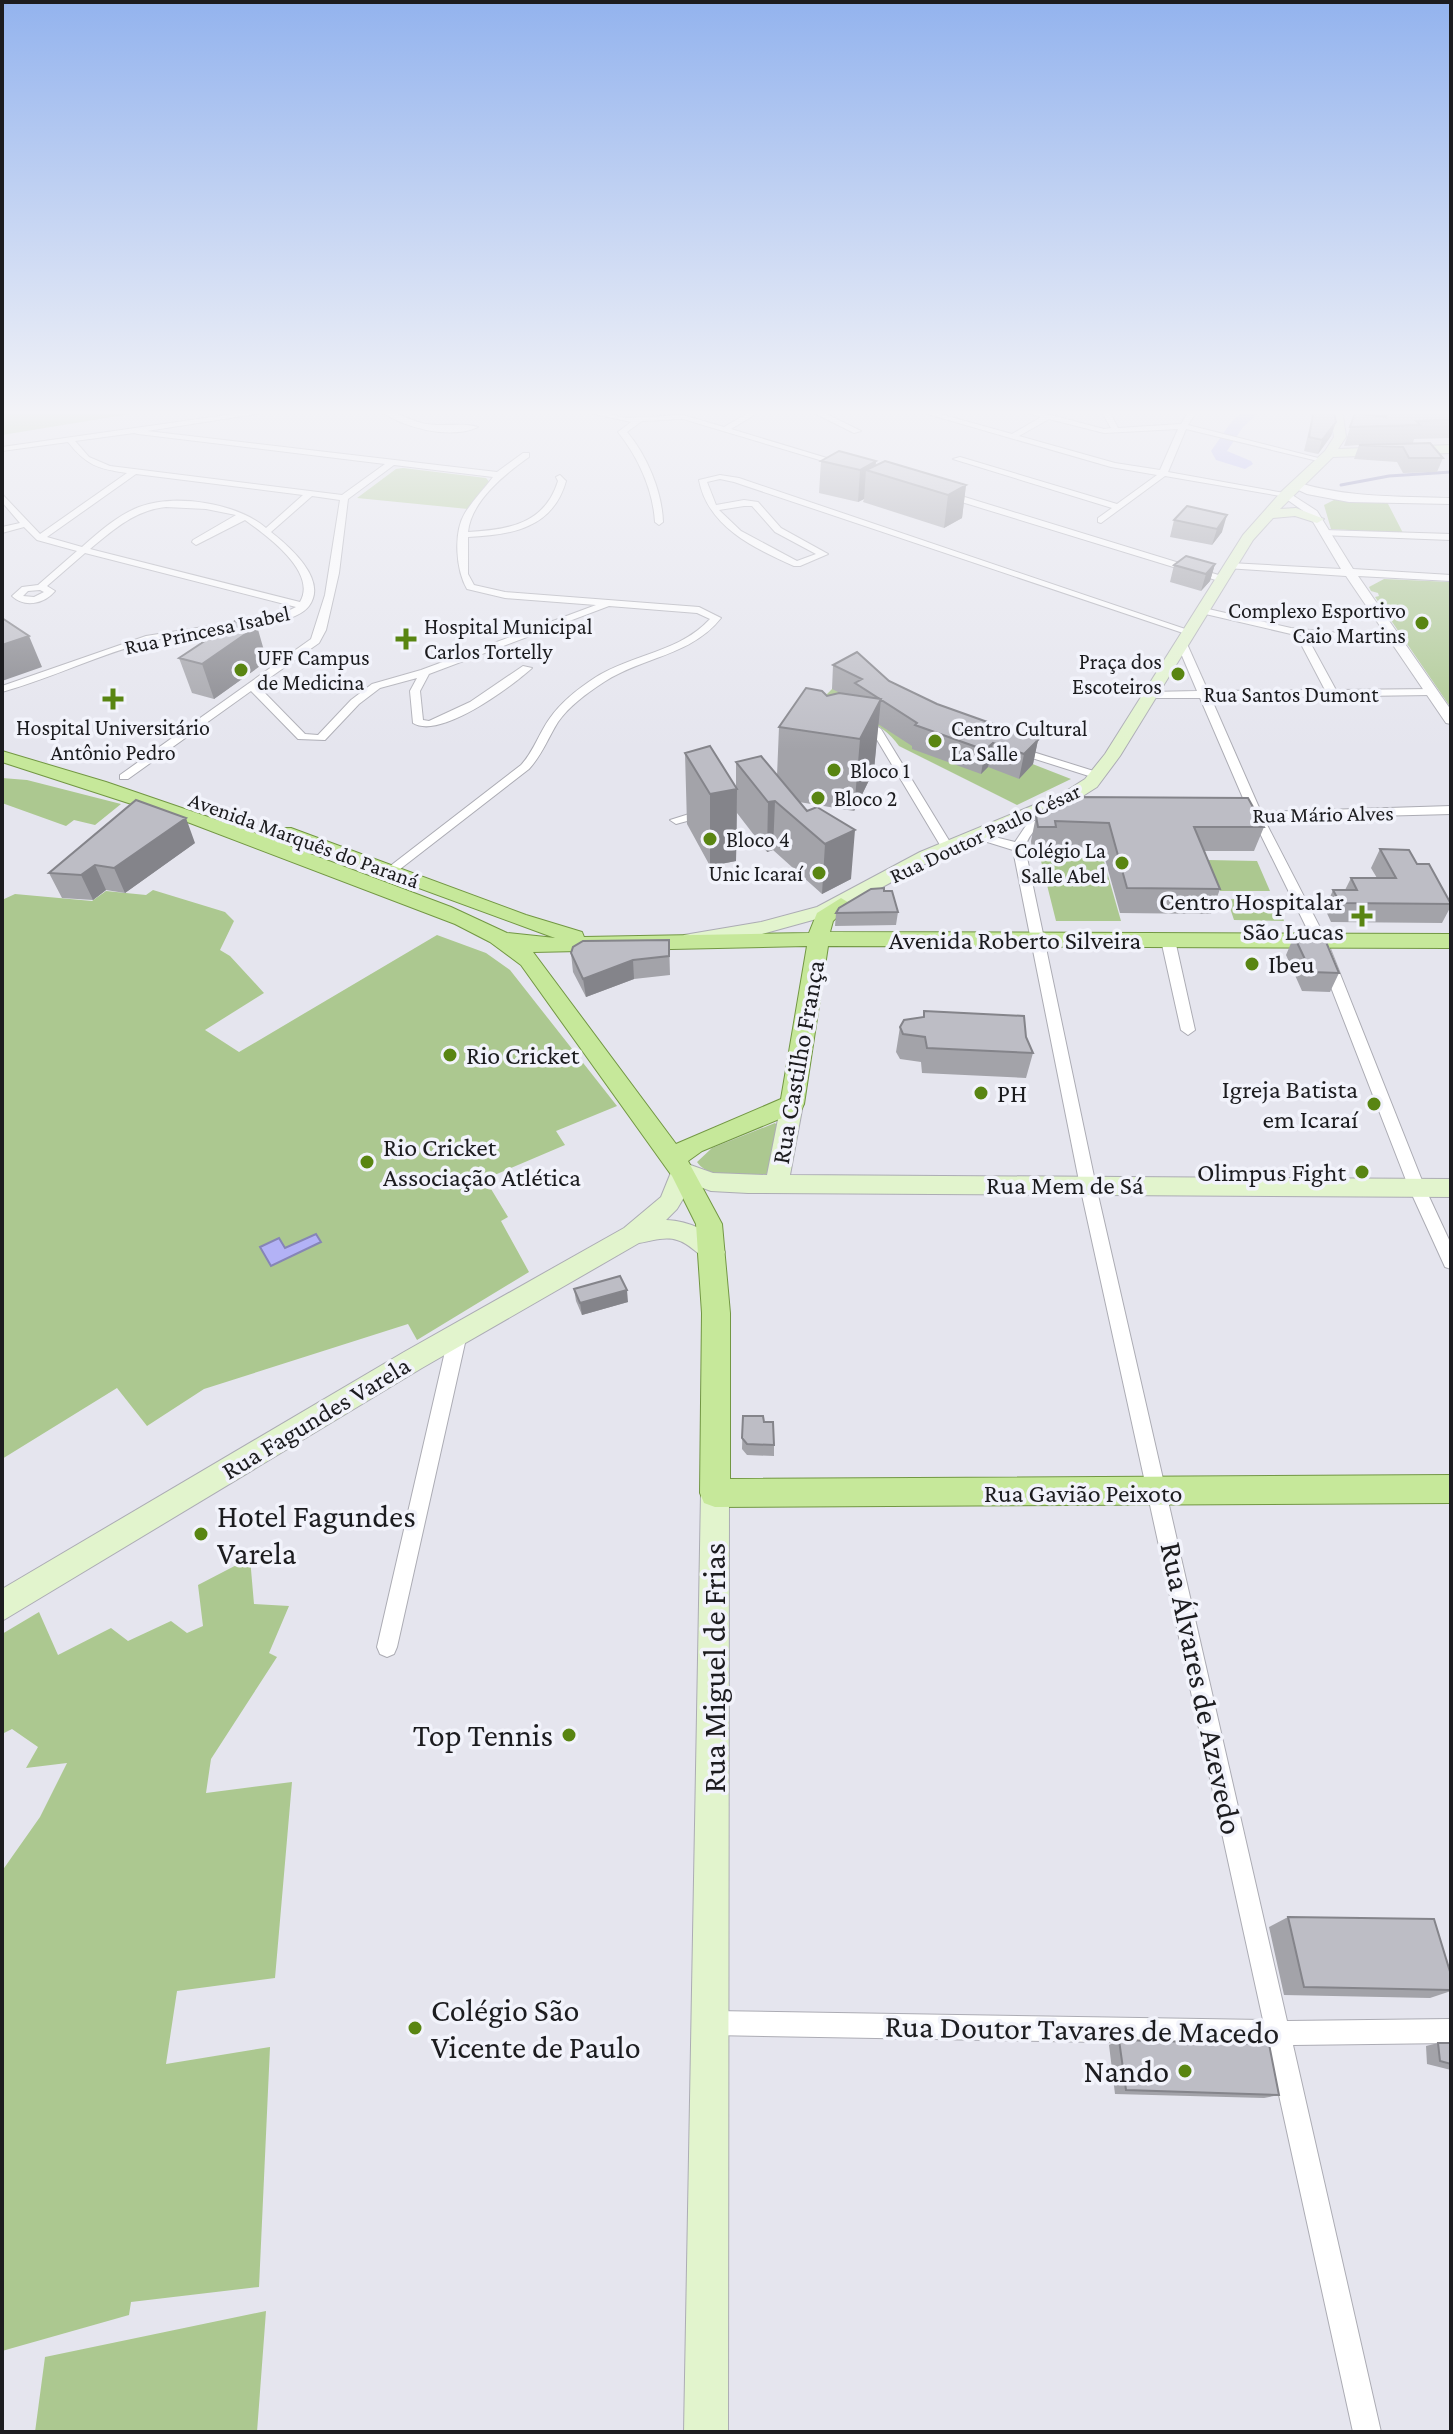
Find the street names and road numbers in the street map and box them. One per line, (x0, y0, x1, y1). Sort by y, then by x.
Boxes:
street label: Rua Princesa Isabel (122, 600, 292, 660)
street label: Rua Santos Dumont (1203, 682, 1379, 707)
street label: Rua Doutor Paulo César (886, 778, 1085, 888)
street label: Avenida Marquês do Paraná (185, 787, 423, 893)
street label: Rua Mário Alves (1252, 800, 1394, 828)
street label: Avenida Roberto Silveira (889, 926, 1141, 955)
street label: Rua Castilho França (766, 958, 830, 1166)
street label: Rua Mem de Sá (986, 1171, 1144, 1200)
street label: Rua Fagundes Varela (217, 1350, 415, 1486)
street label: Rua Gavião Peixoto (984, 1479, 1182, 1508)
street label: Rua Álvares de Azevedo (1153, 1538, 1251, 1838)
street label: Rua Miguel de Frias (696, 1543, 732, 1793)
street label: Rua Doutor Tavares de Macedo (884, 2008, 1280, 2050)

